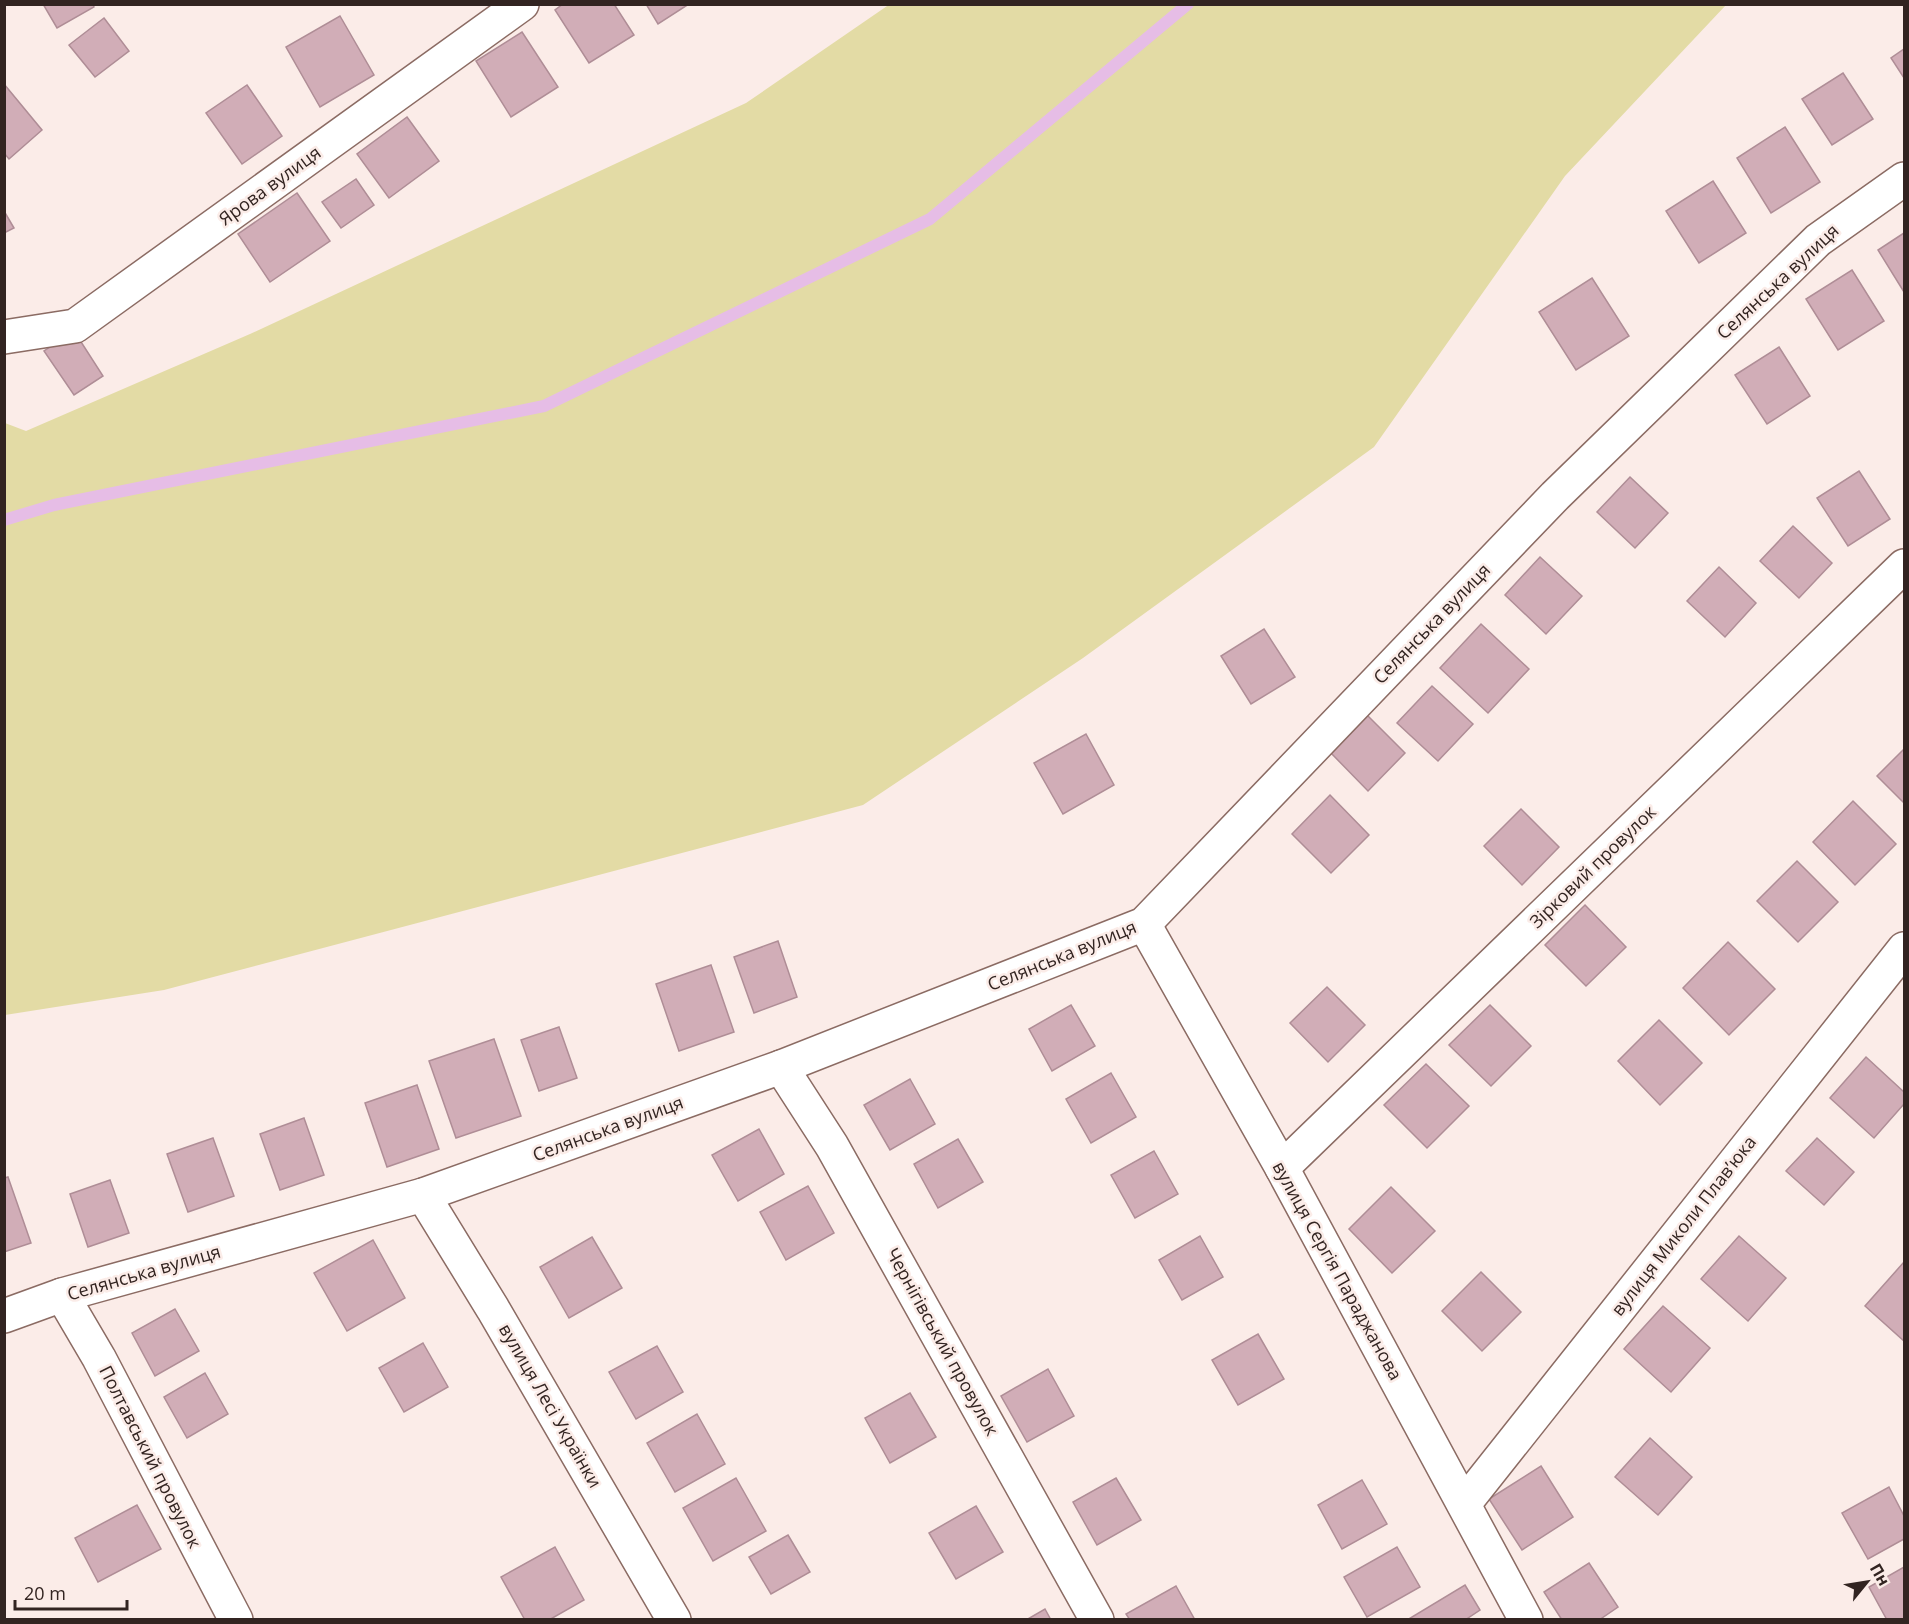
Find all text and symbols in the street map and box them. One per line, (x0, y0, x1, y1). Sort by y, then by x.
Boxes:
street label: Ярова вулиця (214, 140, 325, 230)
street label: Селянська вулиця (1711, 218, 1844, 344)
street label: Селянська вулиця (1368, 558, 1495, 689)
street label: Зірковий провулок (1524, 799, 1661, 933)
street label: Селянська вулиця (984, 914, 1140, 996)
street label: Селянська вулиця (529, 1090, 686, 1166)
street label: вулиця Миколи Плавʼюка (1605, 1130, 1761, 1320)
street label: вулиця Сергія Параджанова (1268, 1157, 1408, 1384)
street label: Селянська вулиця (64, 1239, 223, 1305)
street label: Чернігівський провулок (881, 1243, 1005, 1440)
street label: вулиця Лесі Українки (494, 1319, 608, 1492)
street label: Полтавський провулок (94, 1361, 208, 1553)
north arrow (1837, 1552, 1897, 1612)
text: Пн (1865, 1559, 1895, 1590)
scale bar (15, 1573, 128, 1611)
text: 20 m (24, 1581, 66, 1605)

